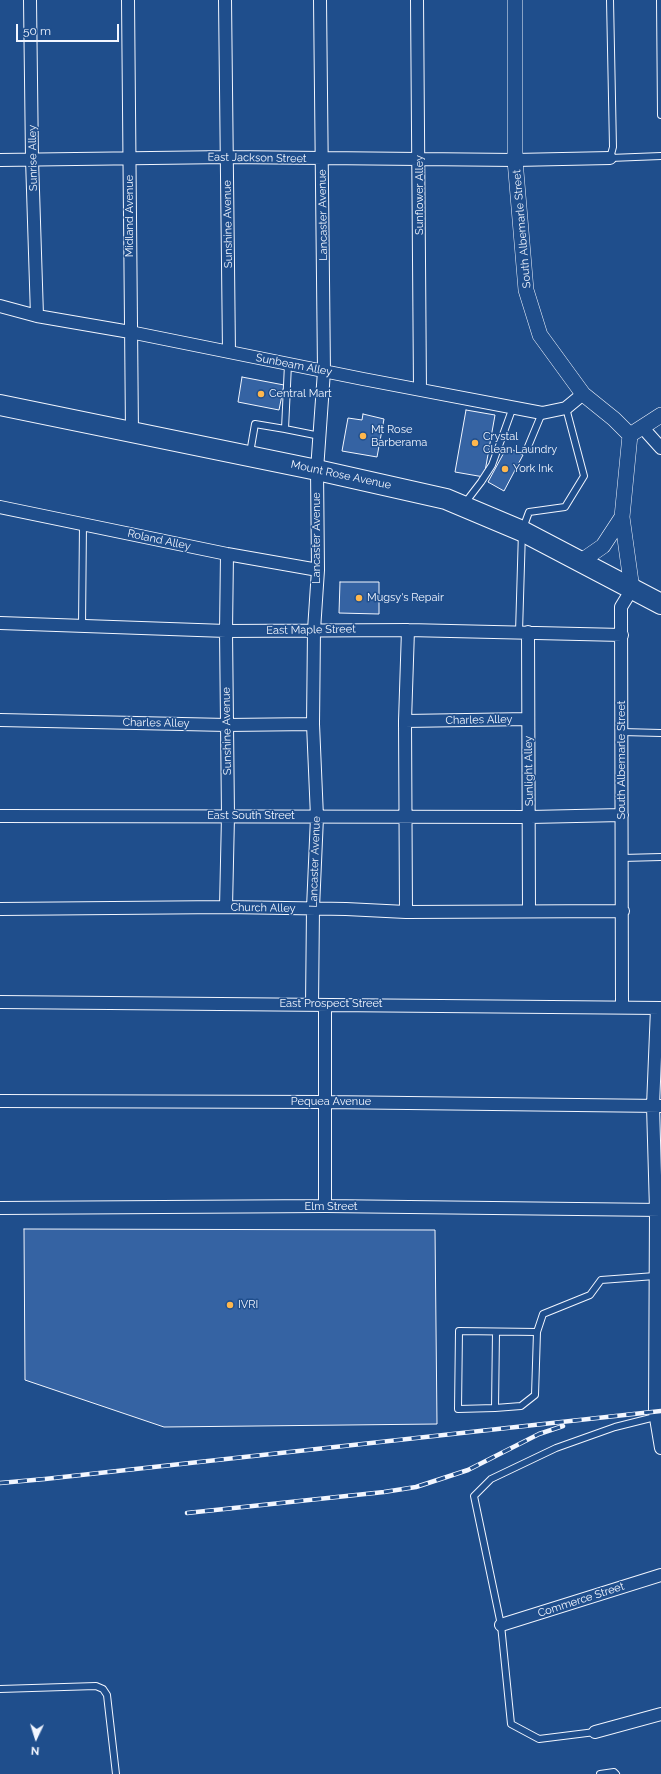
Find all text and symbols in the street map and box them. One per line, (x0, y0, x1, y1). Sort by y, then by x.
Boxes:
scale bar (18, 16, 121, 42)
text: 50 m (23, 24, 51, 38)
street label: Sunrise Alley (26, 125, 40, 191)
street label: East Jackson Street (207, 151, 307, 165)
street label: Sunflower Alley (413, 155, 427, 235)
street label: Lancaster Avenue (316, 169, 330, 261)
street label: South Albemarle Street (510, 169, 534, 289)
street label: Midland Avenue (123, 175, 137, 257)
street label: Sunshine Avenue (221, 180, 235, 268)
street label: Sunbeam Alley (255, 351, 333, 379)
place label: Central Mart (269, 387, 332, 401)
marker: Central Mart (256, 389, 266, 399)
place label: Mt Rose Barberama (371, 423, 427, 449)
place label: Crystal Clean Laundry (483, 430, 557, 456)
marker: Mt Rose Barberama (358, 431, 368, 441)
marker: Crystal Clean Laundry (470, 438, 480, 448)
street label: Mount Rose Avenue (290, 458, 392, 492)
place label: York Ink (513, 462, 553, 476)
marker: York Ink (500, 464, 510, 474)
street label: Lancaster Avenue (310, 492, 324, 584)
street label: Roland Alley (126, 527, 192, 553)
place label: Mugsy's Repair (367, 591, 444, 605)
marker: Mugsy's Repair (354, 593, 364, 603)
street label: East Maple Street (266, 623, 356, 637)
street label: Sunshine Avenue (220, 687, 234, 775)
street label: South Albemarle Street (615, 700, 629, 820)
street label: Charles Alley (445, 713, 513, 727)
street label: Charles Alley (122, 716, 190, 730)
street label: Sunlight Alley (522, 736, 536, 806)
street label: East South Street (207, 809, 295, 823)
street label: Lancaster Avenue (307, 816, 323, 908)
street label: Church Alley (230, 901, 296, 915)
street label: East Prospect Street (279, 997, 383, 1011)
street label: Pequea Avenue (291, 1095, 371, 1109)
street label: Elm Street (304, 1200, 358, 1214)
place label: IVRI (238, 1298, 258, 1312)
marker: IVRI (225, 1300, 235, 1310)
street label: Commerce Street (536, 1580, 626, 1620)
north arrow (16, 1718, 56, 1758)
text: N (30, 1744, 40, 1757)

